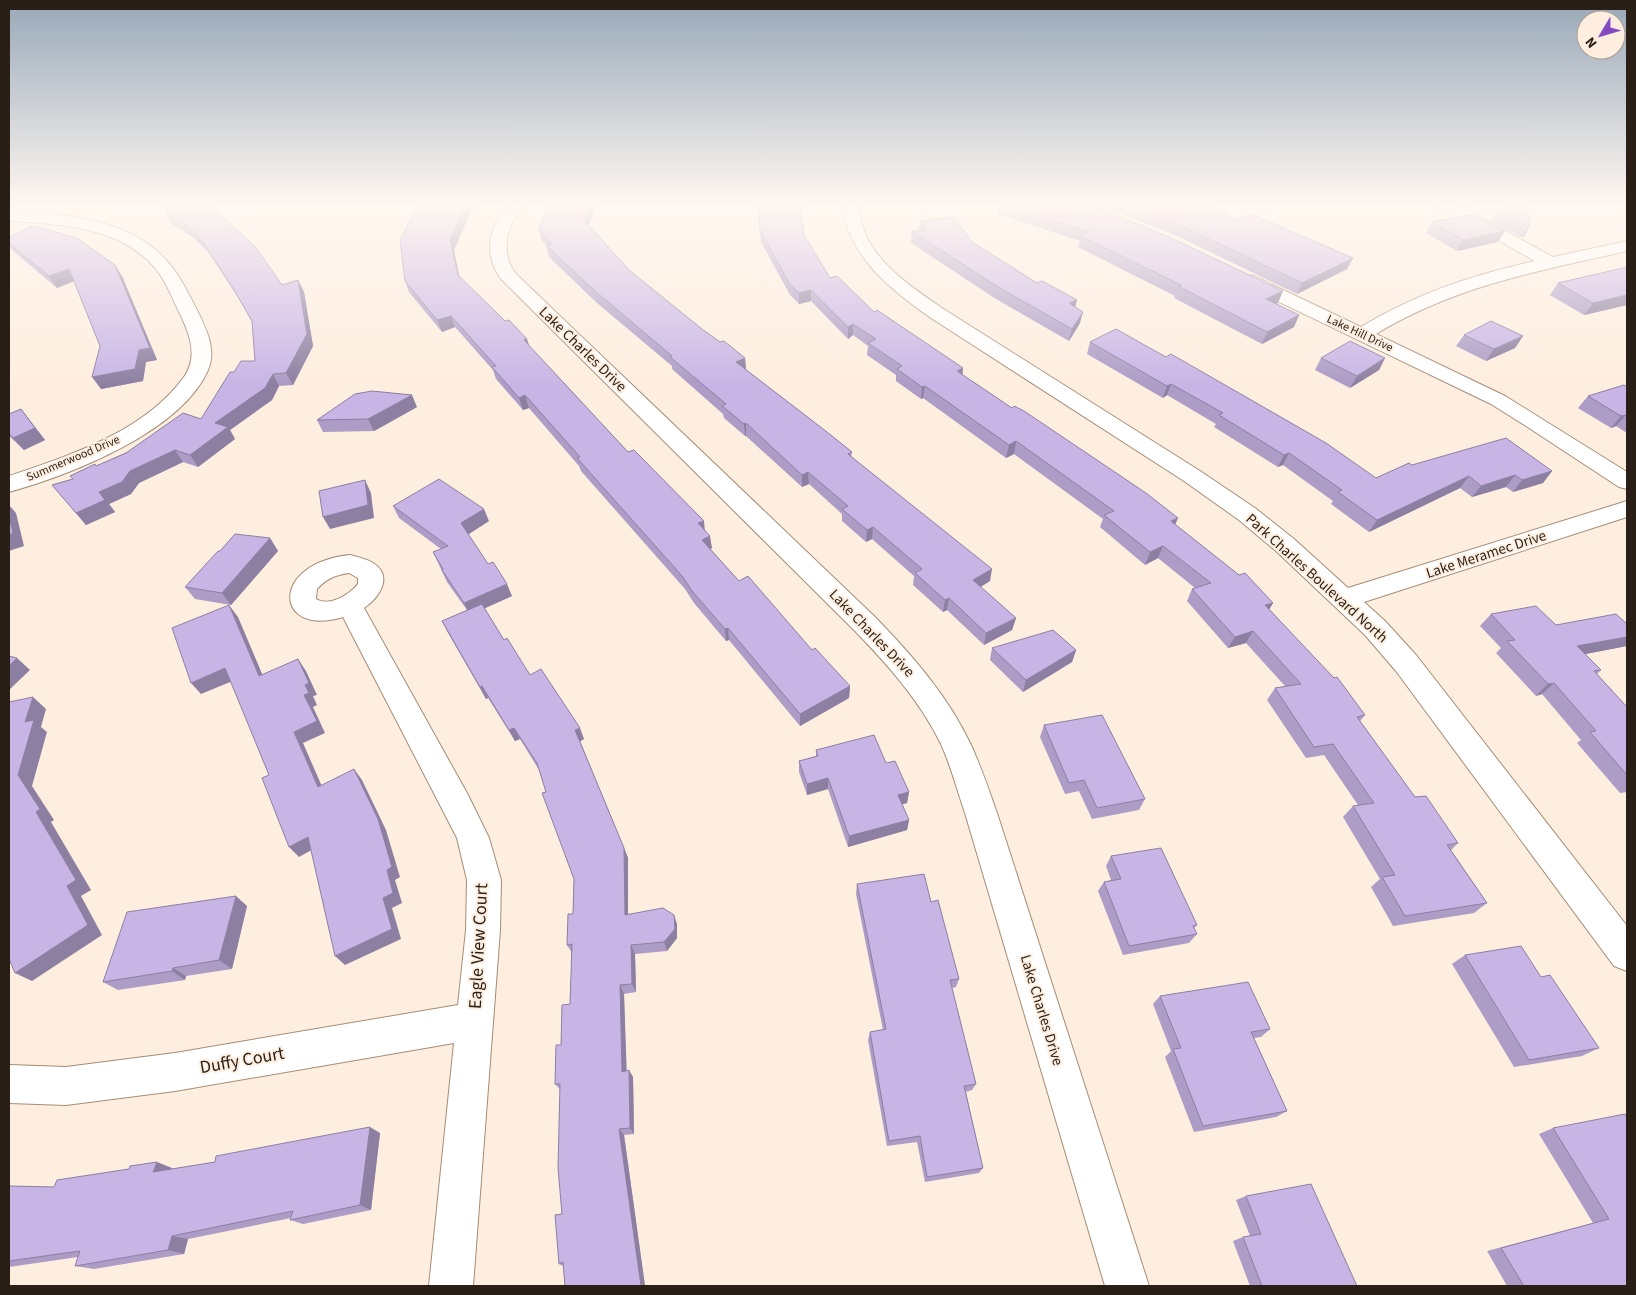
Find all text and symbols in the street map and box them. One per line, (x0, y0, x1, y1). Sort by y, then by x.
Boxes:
north arrow (1576, 10, 1626, 60)
text: N (1581, 33, 1602, 52)
street label: Lake Charles Drive (534, 302, 631, 397)
street label: Lake Hill Drive (1324, 311, 1396, 356)
street label: Summerwood Drive (24, 431, 123, 486)
street label: Park Charles Boulevard North (1241, 509, 1392, 648)
street label: Lake Meramec Drive (1423, 525, 1549, 584)
street label: Lake Charles Drive (824, 585, 919, 682)
street label: Eagle View Court (463, 882, 494, 1010)
street label: Lake Charles Drive (1015, 952, 1068, 1068)
street label: Duffy Court (198, 1041, 286, 1080)

